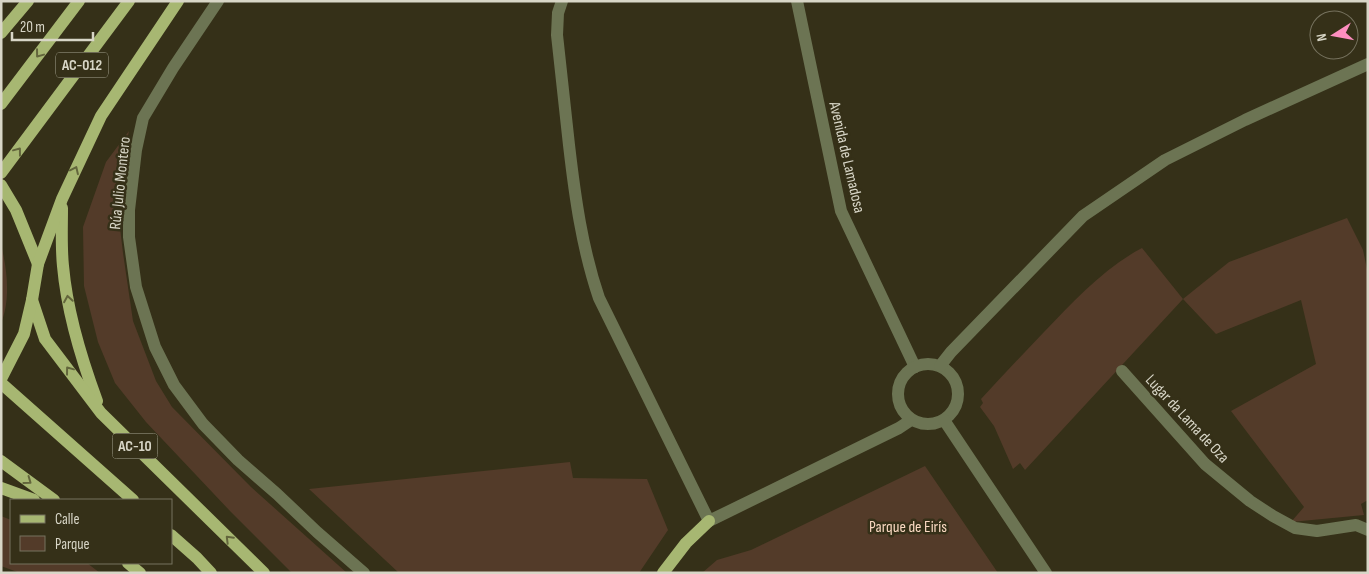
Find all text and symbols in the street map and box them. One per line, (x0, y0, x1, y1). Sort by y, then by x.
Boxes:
scale bar (12, 10, 94, 42)
north arrow (1309, 10, 1359, 60)
text: 20 m (20, 18, 45, 37)
text: N (1313, 32, 1331, 43)
one-way arrow (36, 48, 45, 58)
road number: AC-012 (56, 52, 108, 78)
street label: Avenida de Lamadosa (824, 99, 869, 215)
street label: Rúa Julio Montero (106, 136, 135, 231)
one-way arrow (12, 147, 21, 157)
one-way arrow (69, 166, 80, 175)
one-way arrow (63, 294, 74, 302)
one-way arrow (66, 366, 75, 376)
street label: Lugar da Lama de Oza (1141, 371, 1233, 467)
road number: AC-10 (112, 434, 158, 458)
one-way arrow (22, 475, 32, 484)
legend (10, 499, 172, 564)
text: Calle (55, 510, 79, 529)
park label: Parque de Eirís (869, 518, 947, 537)
text: Parque (55, 535, 90, 554)
one-way arrow (226, 535, 235, 544)

